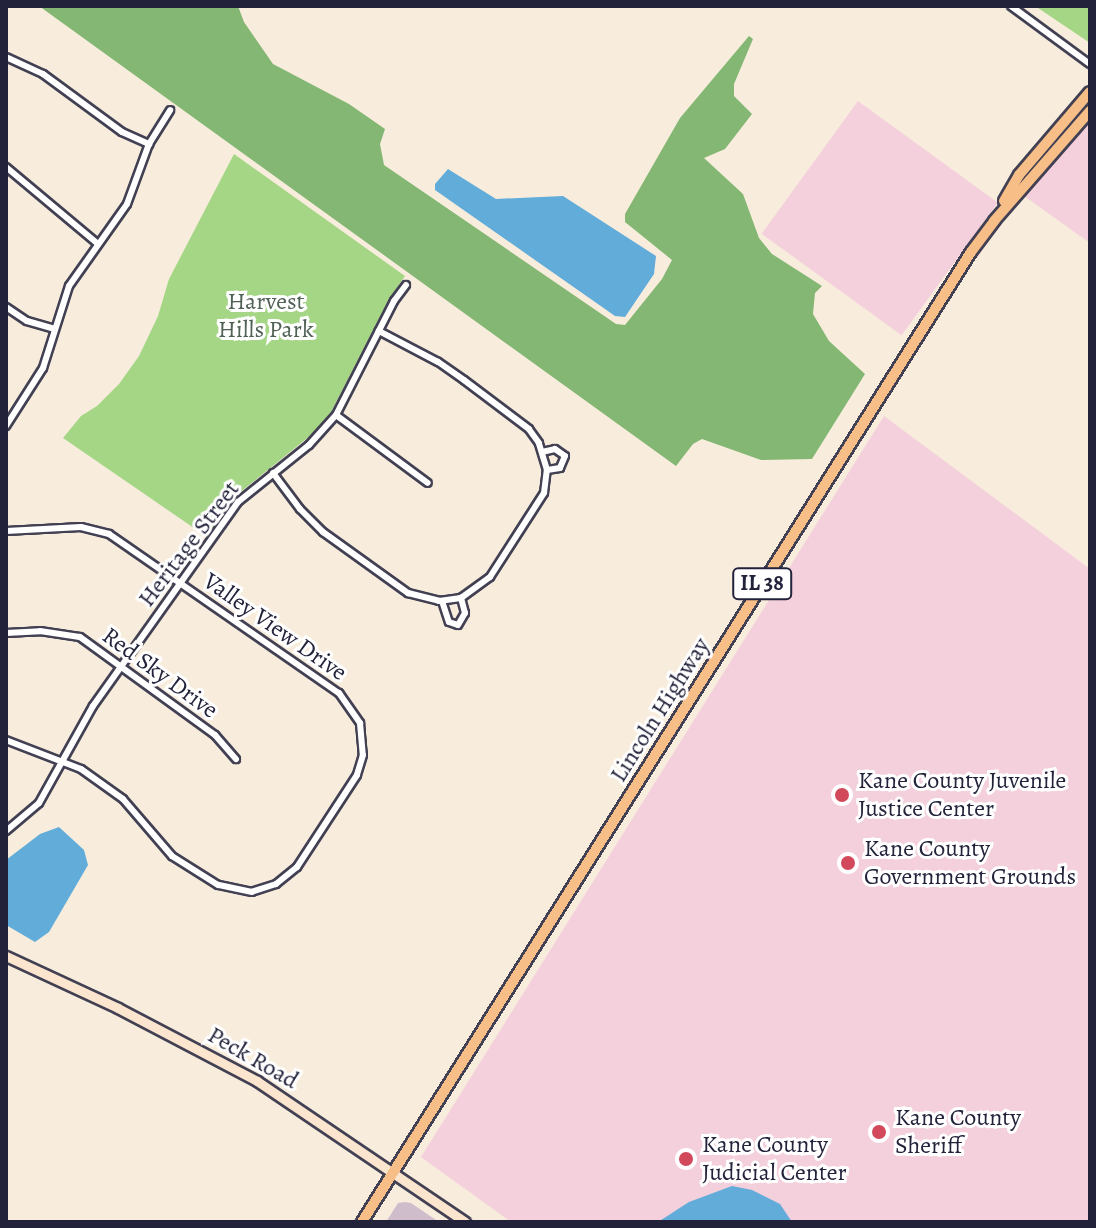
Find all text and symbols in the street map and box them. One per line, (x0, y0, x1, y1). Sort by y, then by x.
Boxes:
park label: Harvest Hills Park (218, 288, 314, 344)
street label: Heritage Street (132, 475, 246, 613)
road number: IL 38 (732, 566, 792, 602)
street label: Valley View Drive (198, 567, 352, 687)
street label: Red Sky Drive (96, 621, 224, 725)
street label: Lincoln Highway (604, 633, 716, 787)
place label: Kane County Juvenile Justice Center (858, 767, 1066, 823)
marker: Kane County Juvenile Justice Center (833, 786, 851, 804)
place label: Kane County Government Grounds (864, 835, 1076, 891)
marker: Kane County Government Grounds (839, 854, 857, 872)
street label: Peck Road (203, 1021, 303, 1095)
place label: Kane County Sheriff (895, 1104, 1021, 1160)
marker: Kane County Sheriff (870, 1123, 888, 1141)
place label: Kane County Judicial Center (702, 1131, 847, 1187)
marker: Kane County Judicial Center (677, 1150, 695, 1168)

